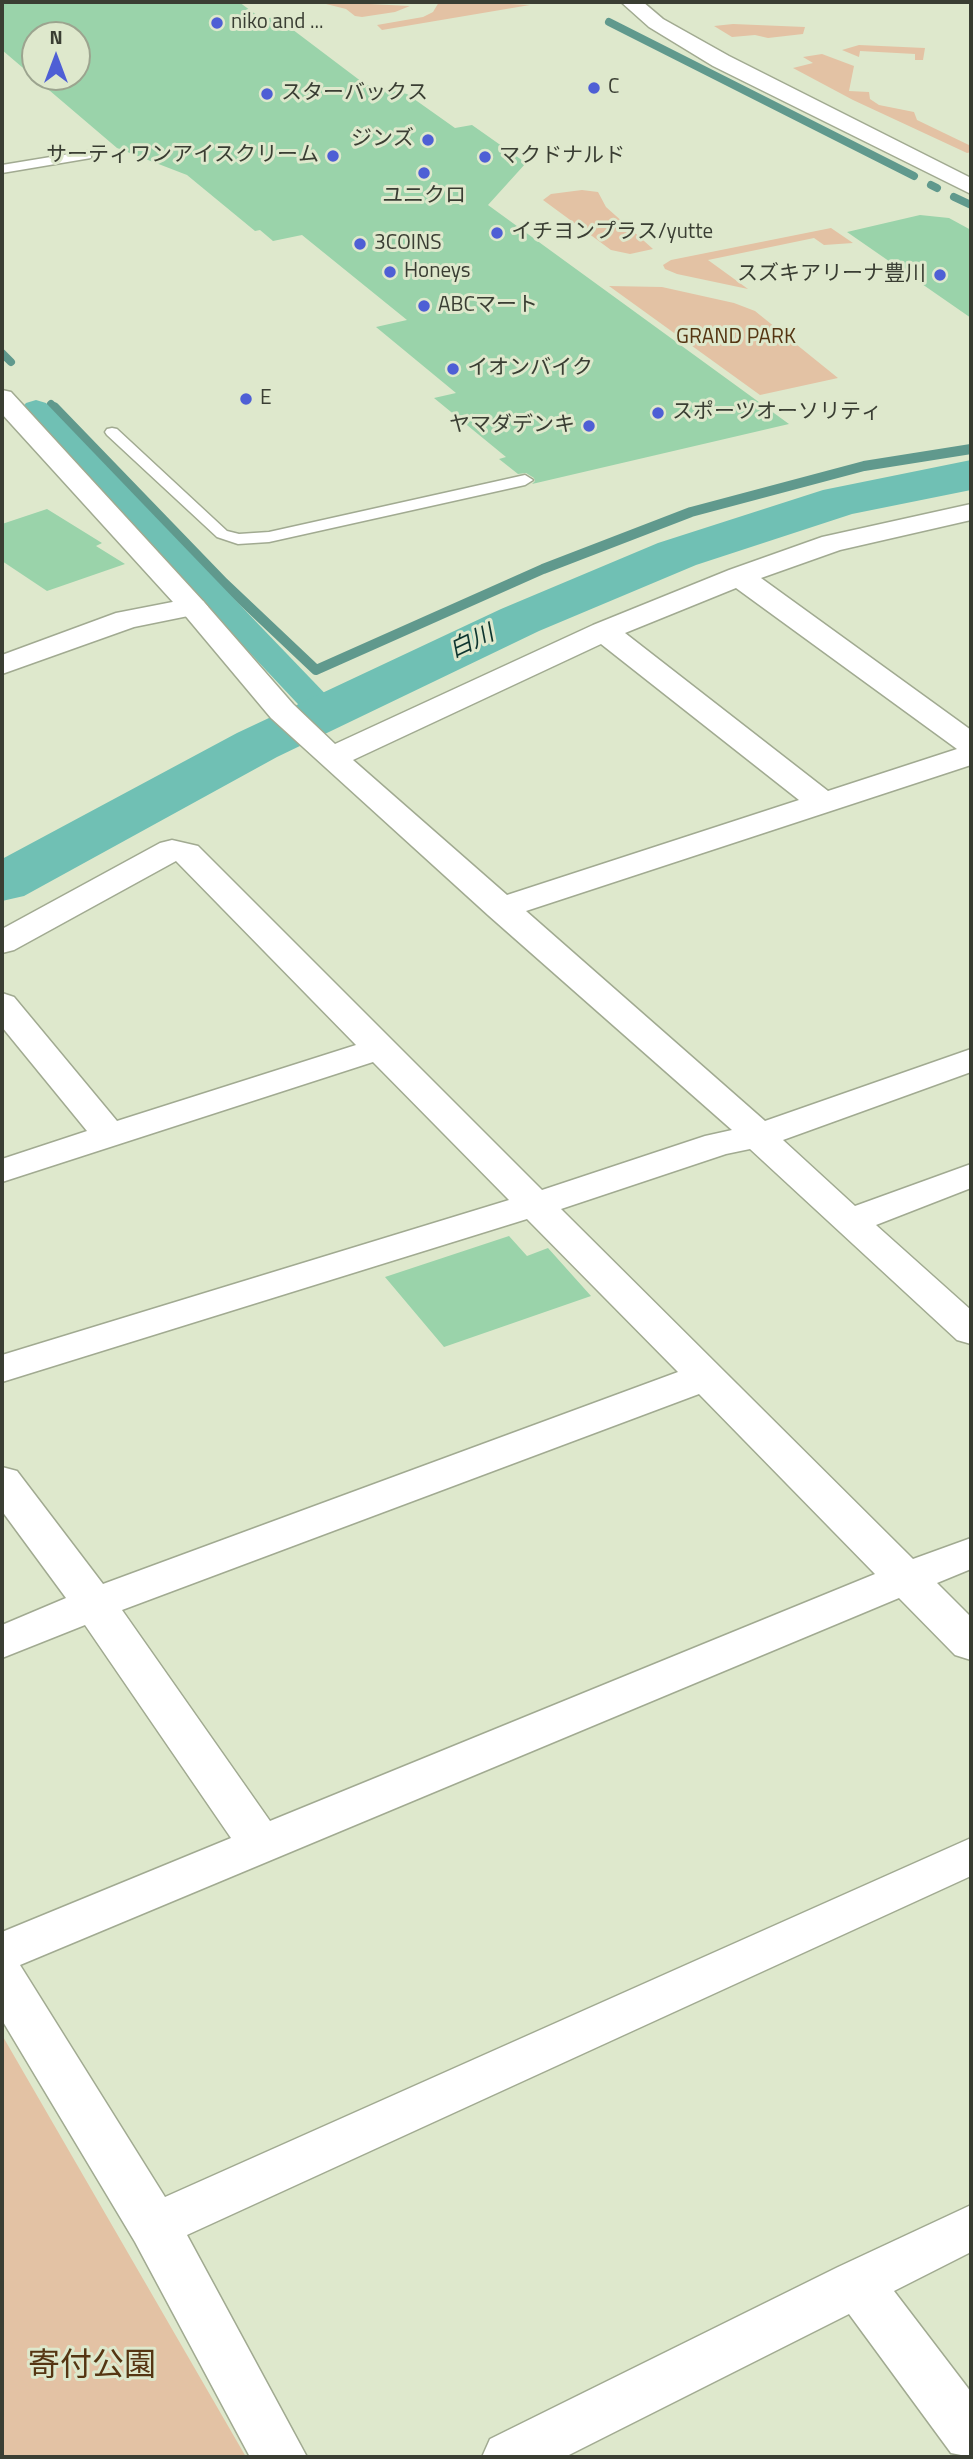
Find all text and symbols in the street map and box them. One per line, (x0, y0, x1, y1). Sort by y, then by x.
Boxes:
place label: niko and ... (231, 10, 324, 36)
marker: niko and ... (209, 15, 225, 31)
north arrow (21, 21, 91, 91)
text: N (49, 22, 63, 51)
place label: C (608, 75, 619, 101)
marker: C (586, 80, 602, 96)
place label: スターバックス (281, 81, 428, 107)
marker: スターバックス (259, 86, 275, 102)
place label: ジンズ (351, 127, 414, 153)
marker: ジンズ (420, 132, 436, 148)
place label: サーティワンアイスクリーム (46, 143, 319, 169)
place label: マクドナルド (499, 144, 625, 170)
marker: サーティワンアイスクリーム (325, 148, 341, 164)
marker: マクドナルド (477, 149, 493, 165)
marker: ユニクロ (416, 165, 432, 181)
place label: ユニクロ (382, 184, 466, 210)
place label: イチヨンプラス/yutte (511, 220, 713, 246)
marker: イチヨンプラス/yutte (489, 225, 505, 241)
place label: 3COINS (374, 231, 442, 257)
marker: 3COINS (352, 236, 368, 252)
place label: Honeys (404, 259, 471, 285)
place label: スズキアリーナ豊川 (737, 262, 926, 288)
marker: Honeys (382, 264, 398, 280)
marker: スズキアリーナ豊川 (932, 267, 948, 283)
place label: ABCマート (438, 293, 538, 319)
marker: ABCマート (416, 298, 432, 314)
park label: GRAND PARK (676, 325, 796, 351)
place label: イオンバイク (467, 356, 593, 382)
marker: イオンバイク (445, 361, 461, 377)
place label: E (260, 386, 272, 412)
marker: E (238, 391, 254, 407)
place label: スポーツオーソリティ (672, 400, 882, 426)
marker: スポーツオーソリティ (650, 405, 666, 421)
place label: ヤマダデンキ (449, 413, 575, 439)
marker: ヤマダデンキ (581, 418, 597, 434)
water label: 白川 (445, 621, 499, 665)
park label: 寄付公園 (28, 2348, 156, 2386)

